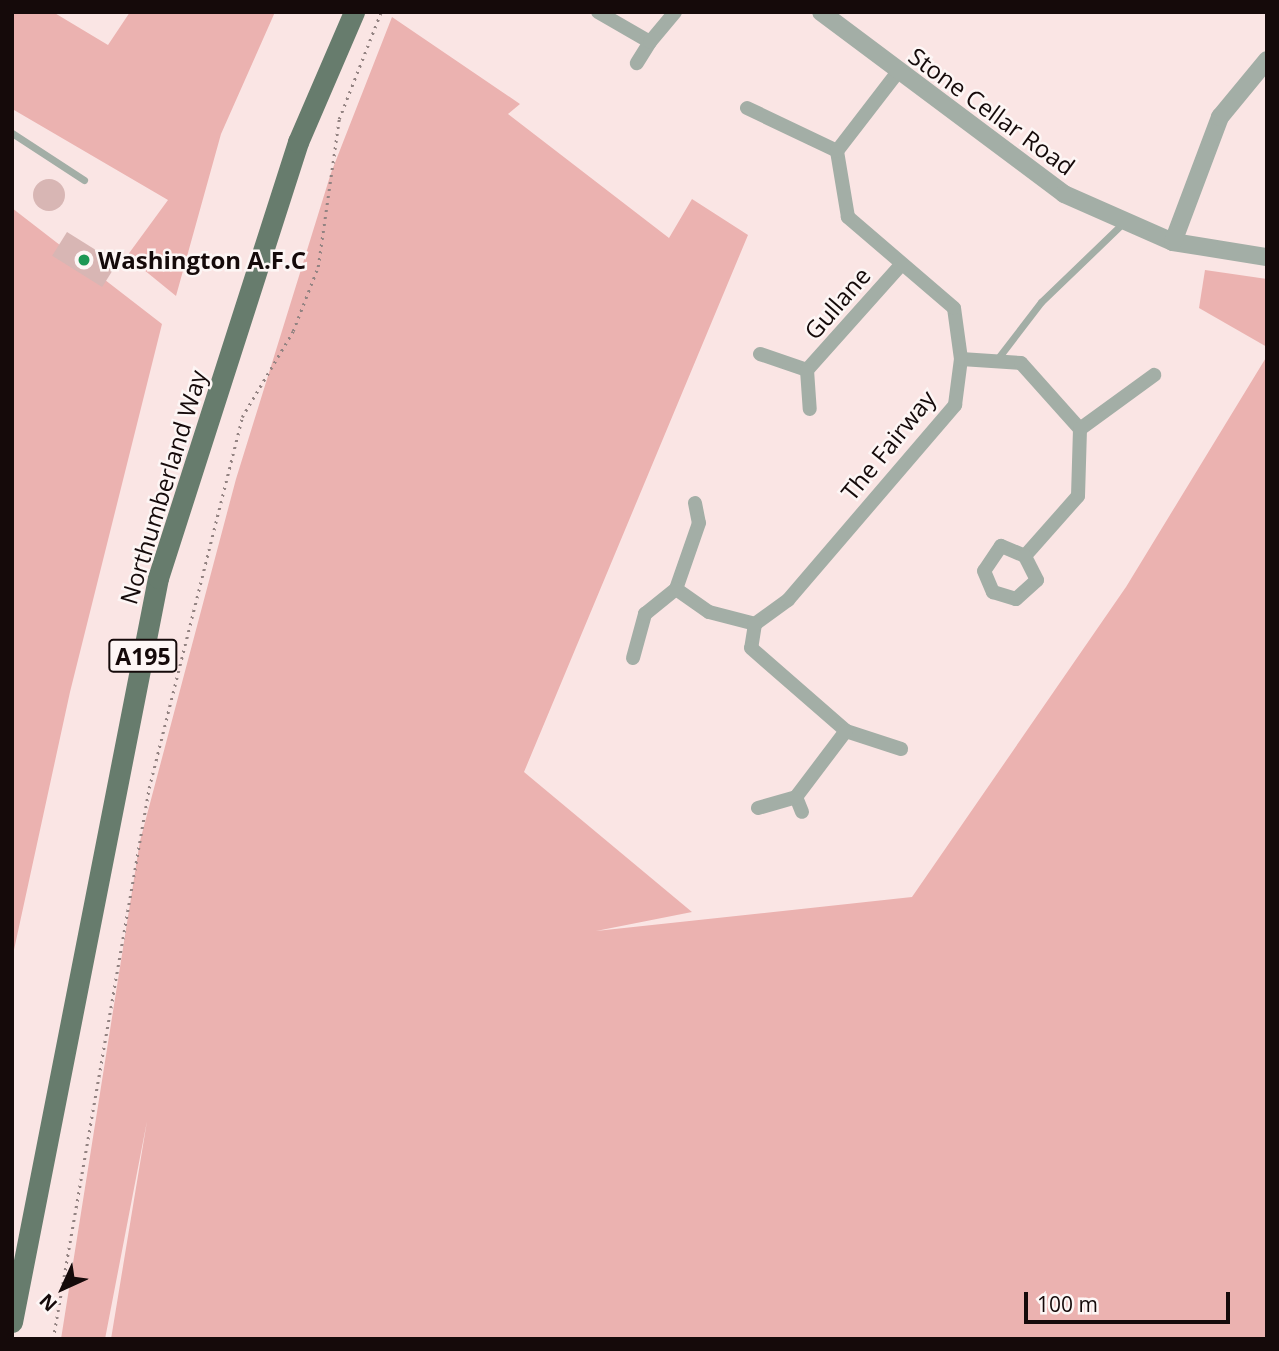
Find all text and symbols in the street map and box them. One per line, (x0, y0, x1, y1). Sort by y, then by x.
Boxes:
street label: Stone Cellar Road (903, 41, 1081, 181)
place label: Washington A.F.C (98, 246, 306, 274)
marker: Washington A.F.C (76, 252, 92, 268)
street label: Gullane (798, 261, 876, 345)
street label: Northumberland Way (114, 367, 212, 607)
street label: The Fairway (835, 384, 941, 506)
road number: A195 (108, 636, 178, 676)
north arrow (28, 1253, 98, 1323)
scale bar (1027, 1278, 1234, 1322)
text: N (34, 1288, 63, 1318)
text: 100 m (1037, 1290, 1098, 1318)

